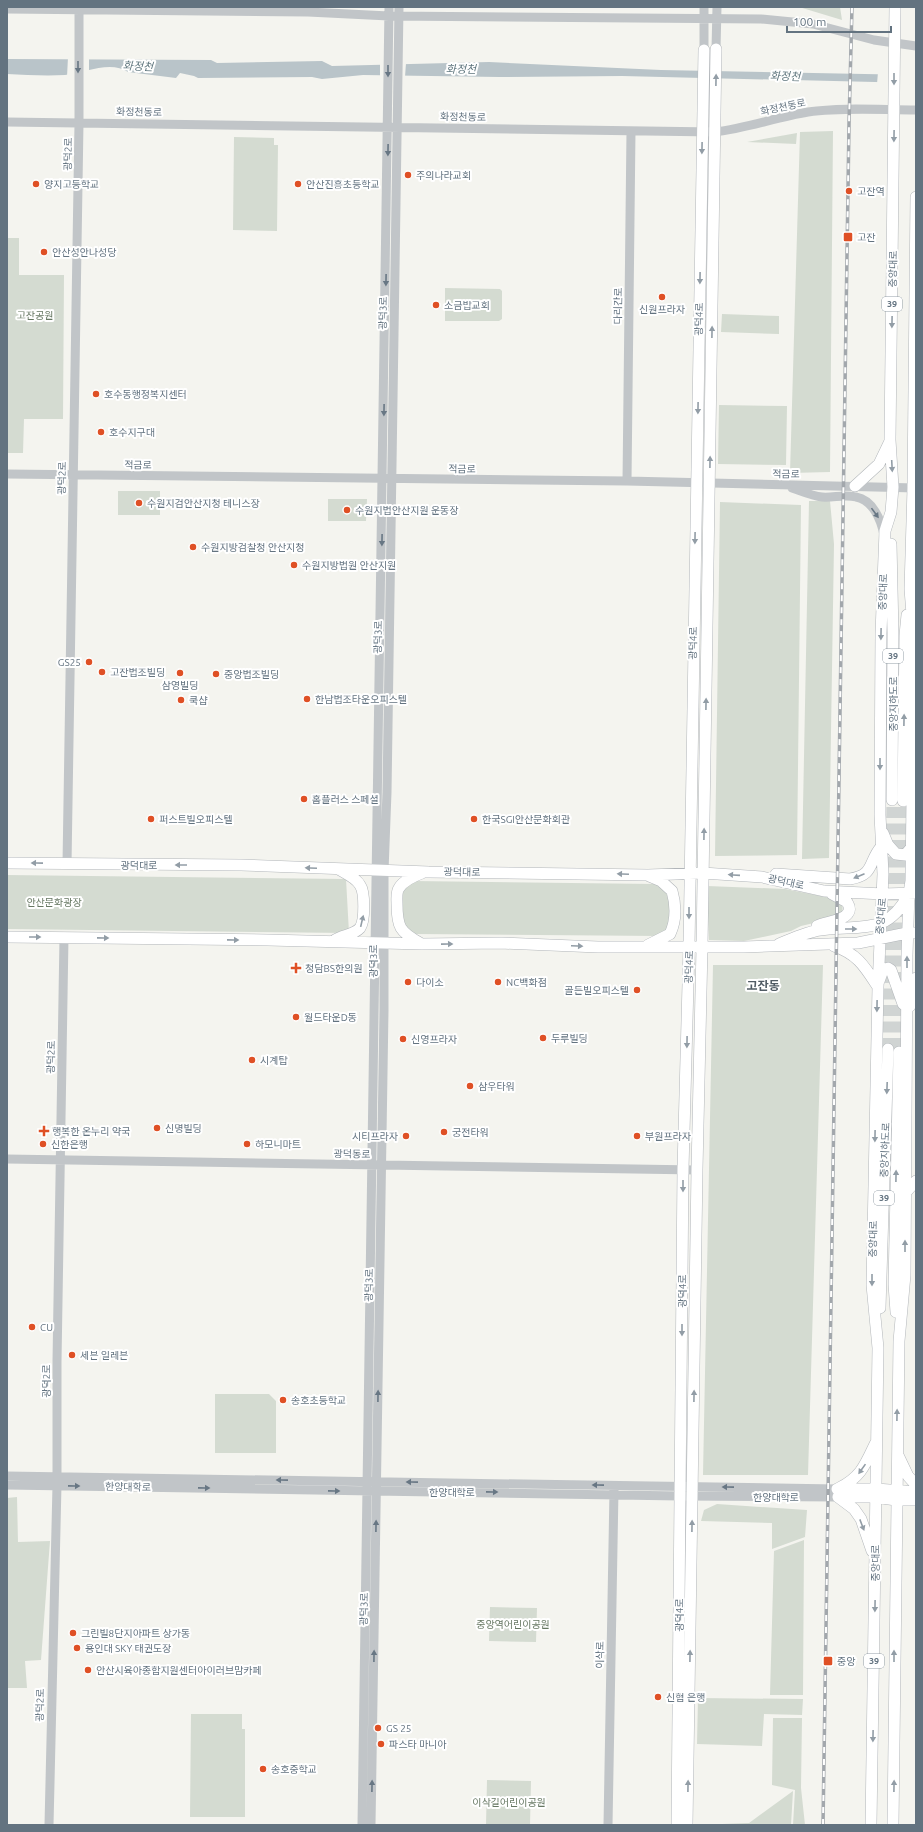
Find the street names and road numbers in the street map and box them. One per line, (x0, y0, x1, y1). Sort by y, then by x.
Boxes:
street label: 화정천동로 (759, 97, 807, 117)
street label: 화정천동로 (116, 106, 162, 118)
street label: 화정천동로 (440, 111, 486, 123)
street label: 광덕2로 (62, 137, 74, 171)
street label: 중앙대로 (887, 251, 899, 287)
street label: 다리간로 (612, 288, 624, 324)
street label: 광덕3로 (377, 296, 389, 330)
road number: 39 (882, 297, 902, 311)
street label: 광덕4로 (693, 302, 705, 336)
street label: 적금로 (124, 459, 152, 471)
street label: 광덕2로 (56, 461, 68, 495)
street label: 적금로 (448, 463, 476, 475)
street label: 적금로 (772, 468, 800, 480)
street label: 중앙대로 (877, 573, 889, 611)
street label: 광덕3로 (372, 620, 384, 654)
street label: 광덕4로 (687, 626, 699, 660)
road number: 39 (883, 649, 903, 663)
street label: 중앙지하도로 (888, 676, 899, 732)
street label: 광덕대로 (121, 860, 157, 871)
street label: 광덕대로 (444, 866, 480, 878)
street label: 광덕대로 (767, 873, 805, 891)
street label: 중앙대로 (874, 897, 888, 935)
street label: 광덕3로 (368, 944, 379, 978)
street label: 광덕4로 (683, 950, 695, 984)
street label: 광덕2로 (45, 1040, 57, 1074)
street label: 중앙지하도로 (879, 1122, 891, 1178)
street label: 광덕동로 (334, 1148, 370, 1160)
road number: 39 (874, 1191, 894, 1205)
street label: 중앙대로 (867, 1221, 879, 1257)
street label: 광덕3로 (363, 1268, 375, 1302)
street label: 광덕4로 (677, 1274, 688, 1308)
street label: 광덕2로 (41, 1364, 52, 1398)
street label: 한양대학로 (105, 1481, 151, 1493)
street label: 한양대학로 (429, 1487, 475, 1498)
street label: 한양대학로 (753, 1492, 799, 1503)
street label: 중앙대로 (870, 1545, 881, 1581)
street label: 광덕3로 (358, 1592, 370, 1626)
street label: 광덕4로 (674, 1598, 685, 1632)
street label: 이삭로 (594, 1641, 606, 1669)
road number: 39 (864, 1654, 884, 1668)
street label: 광덕2로 (34, 1688, 46, 1722)

